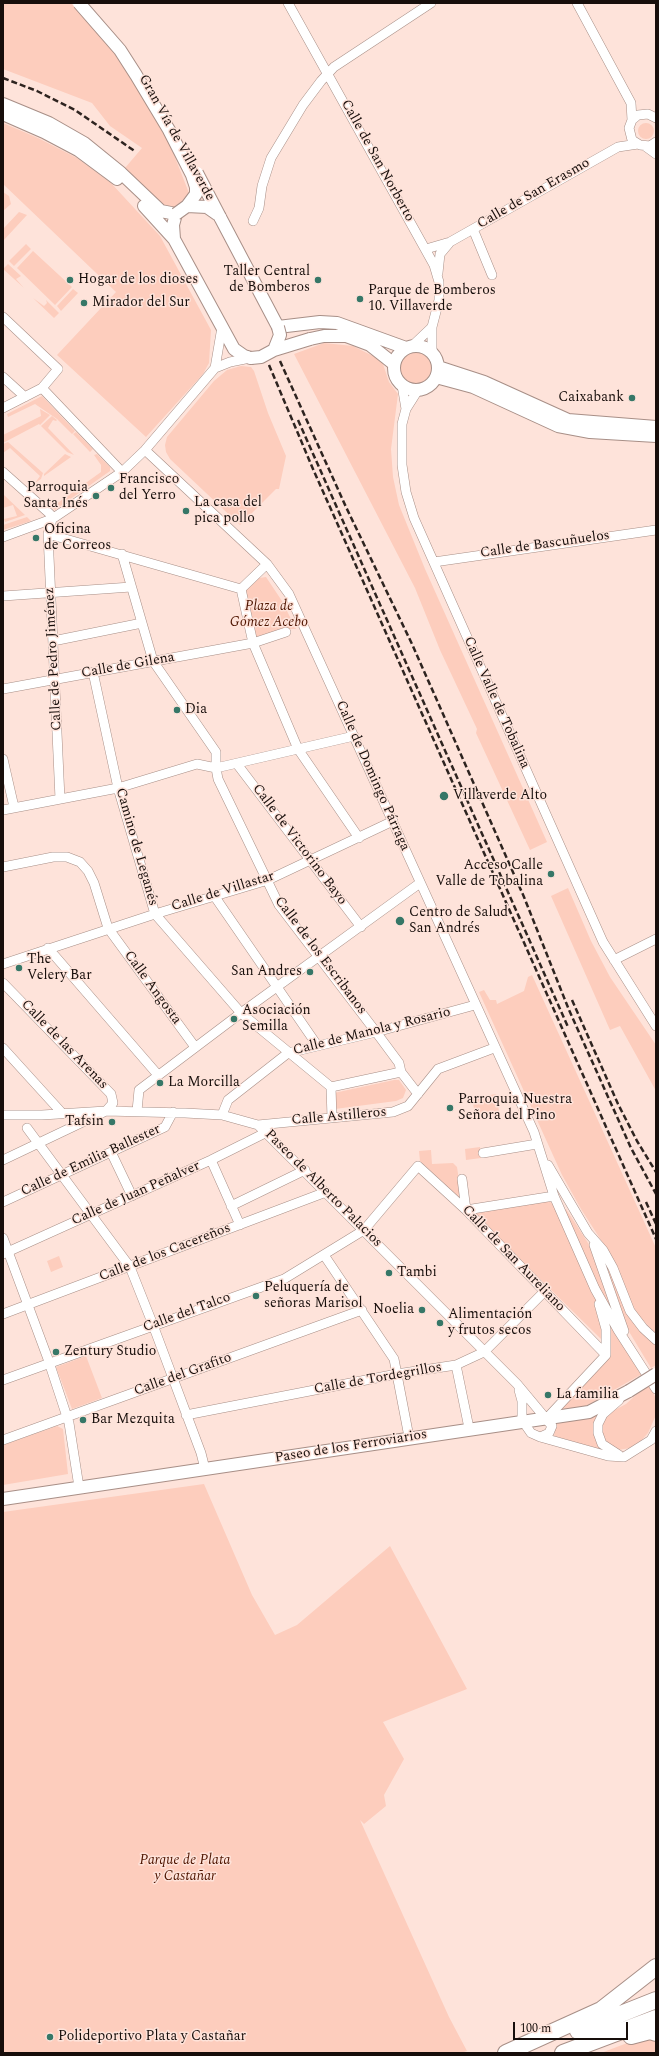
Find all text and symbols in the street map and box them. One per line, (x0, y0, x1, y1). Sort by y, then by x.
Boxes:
street label: Gran Vía de Villaverde (134, 72, 218, 204)
street label: Calle de San Norberto (336, 97, 418, 225)
street label: Calle de San Erasmo (475, 155, 593, 233)
place label: Taller Central de Bomberos (224, 264, 310, 296)
place label: Hogar de los dioses (78, 272, 198, 288)
marker: Hogar de los dioses (65, 275, 75, 285)
marker: Taller Central de Bomberos (313, 275, 323, 285)
place label: Parque de Bomberos 10. Villaverde (368, 283, 496, 316)
marker: Parque de Bomberos 10. Villaverde (355, 294, 365, 304)
place label: Mirador del Sur (92, 295, 190, 311)
marker: Mirador del Sur (79, 298, 89, 308)
place label: Caixabank (558, 390, 624, 406)
marker: Caixabank (627, 393, 637, 403)
place label: Francisco del Yerro (119, 472, 179, 504)
place label: Parroquia Santa Inés (24, 480, 88, 512)
marker: Francisco del Yerro (106, 483, 116, 493)
marker: Parroquia Santa Inés (91, 491, 101, 501)
place label: La casa del pica pollo (194, 495, 262, 528)
marker: La casa del pica pollo (181, 506, 191, 516)
place label: Oficina de Correos (44, 522, 111, 554)
street label: Calle de Bascuñuelos (479, 528, 611, 562)
marker: Oficina de Correos (31, 533, 41, 543)
street label: Calle de Pedro Jiménez (42, 587, 66, 731)
park label: Plaza de Gómez Acebo (230, 599, 308, 632)
street label: Calle Valle de Tobalina (459, 634, 533, 772)
street label: Calle de Gilena (80, 650, 176, 682)
street label: Calle de Domingo Párraga (331, 698, 413, 854)
place label: Dia (185, 702, 207, 718)
marker: Dia (172, 705, 182, 715)
street label: Calle de Victorino Bayo (248, 781, 350, 909)
street label: Camino de Leganés (111, 786, 161, 908)
place label: Villaverde Alto (453, 788, 547, 804)
marker: Villaverde Alto (438, 790, 450, 802)
place label: Acceso Calle Valle de Tobalina (436, 858, 543, 890)
street label: Calle de Villastar (170, 868, 276, 916)
marker: Acceso Calle Valle de Tobalina (546, 869, 556, 879)
street label: Calle de los Escribanos (270, 894, 370, 1018)
place label: Centro de Salud San Andrés (409, 905, 508, 938)
marker: Centro de Salud San Andrés (394, 915, 406, 927)
street label: Calle Angosta (120, 948, 184, 1028)
place label: The Velery Bar (27, 952, 92, 984)
marker: The Velery Bar (14, 963, 24, 973)
place label: San Andres (231, 964, 302, 980)
marker: San Andres (305, 967, 315, 977)
street label: Calle de las Arenas (17, 997, 111, 1093)
place label: Asociación Semilla (242, 1003, 311, 1036)
street label: Calle de Manola y Rosario (292, 1004, 452, 1060)
marker: Asociación Semilla (229, 1014, 239, 1024)
place label: La Morcilla (168, 1075, 240, 1091)
marker: La Morcilla (155, 1078, 165, 1088)
place label: Parroquia Nuestra Señora del Pino (458, 1092, 572, 1124)
marker: Parroquia Nuestra Señora del Pino (445, 1103, 455, 1113)
street label: Calle Astilleros (291, 1104, 387, 1130)
place label: Tafsin (65, 1114, 104, 1130)
marker: Tafsin (107, 1117, 117, 1127)
street label: Calle de Emilia Ballester (19, 1121, 163, 1201)
street label: Paseo de Alberto Palacios (261, 1127, 385, 1251)
street label: Calle de Juan Peñalver (69, 1158, 203, 1230)
street label: Calle de San Aureliano (458, 1202, 568, 1316)
street label: Calle de los Cacereños (97, 1220, 233, 1286)
place label: Tambi (397, 1265, 437, 1281)
marker: Tambi (384, 1268, 394, 1278)
place label: Peluquería de señoras Marisol (264, 1280, 363, 1312)
street label: Calle del Talco (141, 1289, 233, 1337)
marker: Peluquería de señoras Marisol (251, 1291, 261, 1301)
place label: Noelia (373, 1302, 414, 1318)
marker: Noelia (417, 1305, 427, 1315)
place label: Alimentación y frutos secos (448, 1307, 532, 1340)
marker: Alimentación y frutos secos (435, 1318, 445, 1328)
place label: Zentury Studio (64, 1344, 156, 1360)
marker: Zentury Studio (51, 1347, 61, 1357)
street label: Calle del Grafito (132, 1350, 234, 1400)
street label: Calle de Tordegrillos (313, 1360, 443, 1398)
place label: La familia (556, 1387, 619, 1403)
marker: La familia (543, 1390, 553, 1400)
place label: Bar Mezquita (91, 1412, 175, 1428)
marker: Bar Mezquita (78, 1415, 88, 1425)
street label: Paseo de los Ferroviarios (274, 1427, 428, 1467)
park label: Parque de Plata y Castañar (140, 1853, 230, 1886)
scale bar (515, 2014, 630, 2040)
text: 100 m (520, 2019, 551, 2038)
place label: Polideportivo Plata y Castañar (58, 2029, 246, 2045)
marker: Polideportivo Plata y Castañar (45, 2032, 55, 2042)

